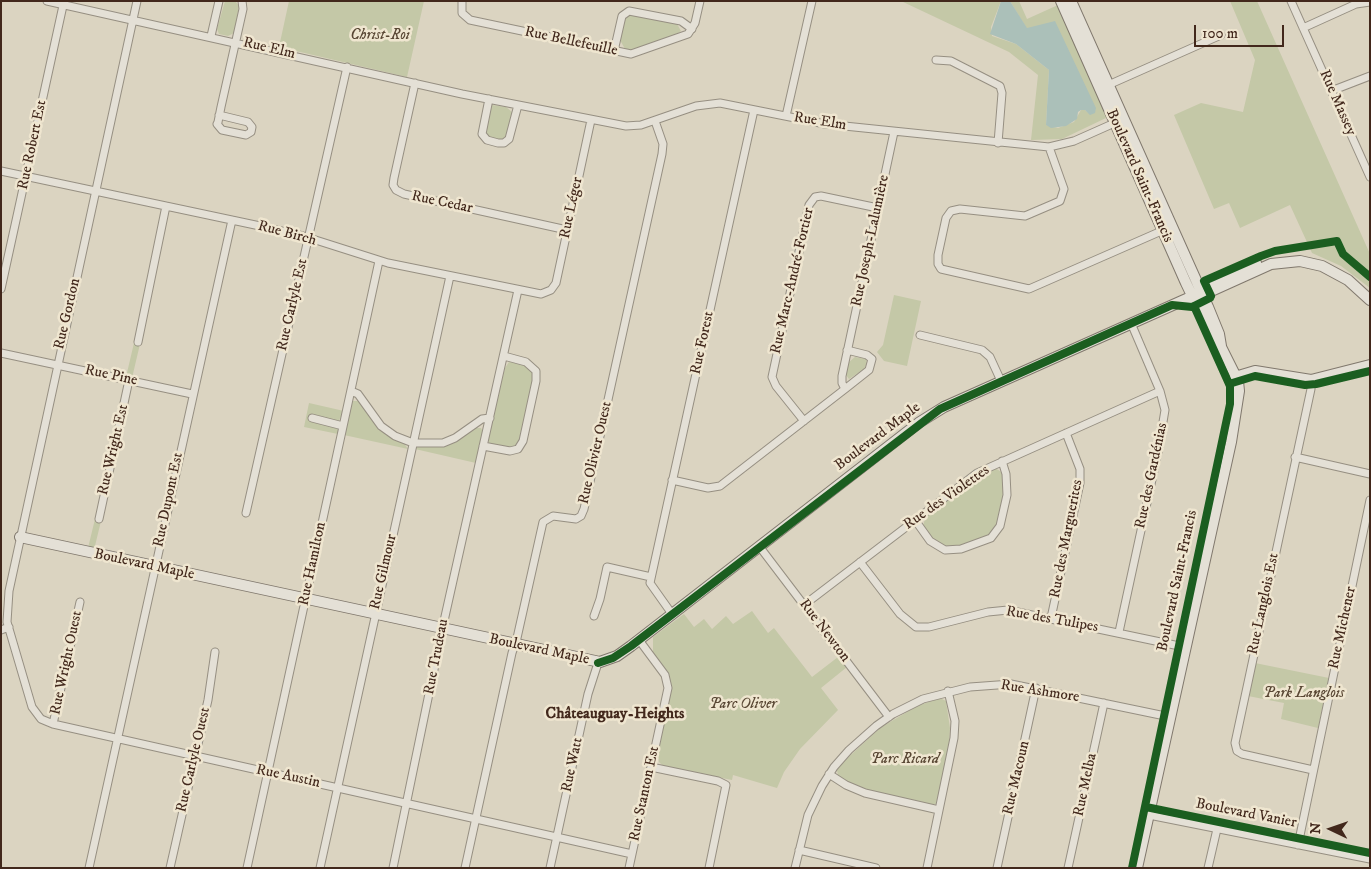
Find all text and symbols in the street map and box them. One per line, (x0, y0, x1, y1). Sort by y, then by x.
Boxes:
scale bar (1196, 15, 1286, 47)
street label: Rue Bellefeuille (523, 23, 619, 61)
text: 100 m (1202, 24, 1238, 43)
park label: Christ-Roi (350, 27, 410, 45)
street label: Rue Elm (241, 34, 297, 64)
street label: Rue Massey (1315, 67, 1359, 139)
street label: Rue Robert Est (15, 99, 51, 191)
street label: Boulevard Saint-Francis (1101, 106, 1177, 246)
street label: Rue Elm (792, 109, 848, 135)
street label: Rue Joseph-Lalumière (848, 173, 894, 309)
street label: Rue Léger (557, 175, 587, 241)
street label: Rue Cedar (410, 188, 474, 218)
street label: Rue Marc-André-Fortier (767, 206, 819, 356)
street label: Rue Birch (256, 218, 318, 250)
street label: Rue Carlyle Est (274, 257, 312, 353)
street label: Rue Gordon (51, 277, 85, 351)
street label: Rue Forest (688, 310, 718, 376)
street label: Rue Pine (83, 362, 139, 390)
street label: Boulevard Maple (832, 399, 924, 475)
street label: Rue Olivier Ouest (575, 400, 617, 506)
street label: Rue Wright Est (95, 403, 133, 497)
street label: Rue des Gardénias (1132, 421, 1172, 531)
street label: Rue Dupont Est (150, 451, 188, 549)
street label: Rue des Violettes (901, 462, 993, 534)
street label: Rue des Marguerites (1047, 478, 1087, 600)
street label: Boulevard Saint-Francis (1154, 509, 1202, 653)
street label: Rue Hamilton (295, 520, 331, 608)
street label: Rue Gilmour (367, 533, 401, 611)
street label: Boulevard Maple (92, 546, 196, 584)
street label: Rue Langlois Est (1244, 552, 1284, 656)
street label: Rue Michener (1325, 585, 1361, 671)
street label: Rue Newton (794, 596, 854, 666)
street label: Rue des Tulipes (1005, 603, 1099, 637)
street label: Rue Wright Ouest (47, 609, 87, 717)
street label: Rue Trudeau (421, 618, 453, 696)
street label: Boulevard Maple (487, 631, 591, 669)
street label: Rue Ashmore (999, 677, 1081, 707)
park label: Park Langlois (1264, 685, 1344, 703)
park label: Parc Oliver (709, 696, 777, 714)
district label: Châteauguay-Heights (546, 705, 684, 725)
street label: Rue Carlyle Ouest (173, 706, 215, 814)
street label: Rue Watt (558, 736, 588, 794)
street label: Rue Macoun (1000, 739, 1034, 817)
street label: Rue Stanton Est (626, 745, 664, 843)
park label: Parc Ricard (871, 751, 939, 769)
street label: Rue Melba (1071, 752, 1101, 818)
street label: Rue Austin (254, 761, 322, 793)
street label: Boulevard Vanier (1194, 795, 1298, 833)
north arrow (1306, 804, 1356, 854)
text: N (1307, 822, 1325, 834)

